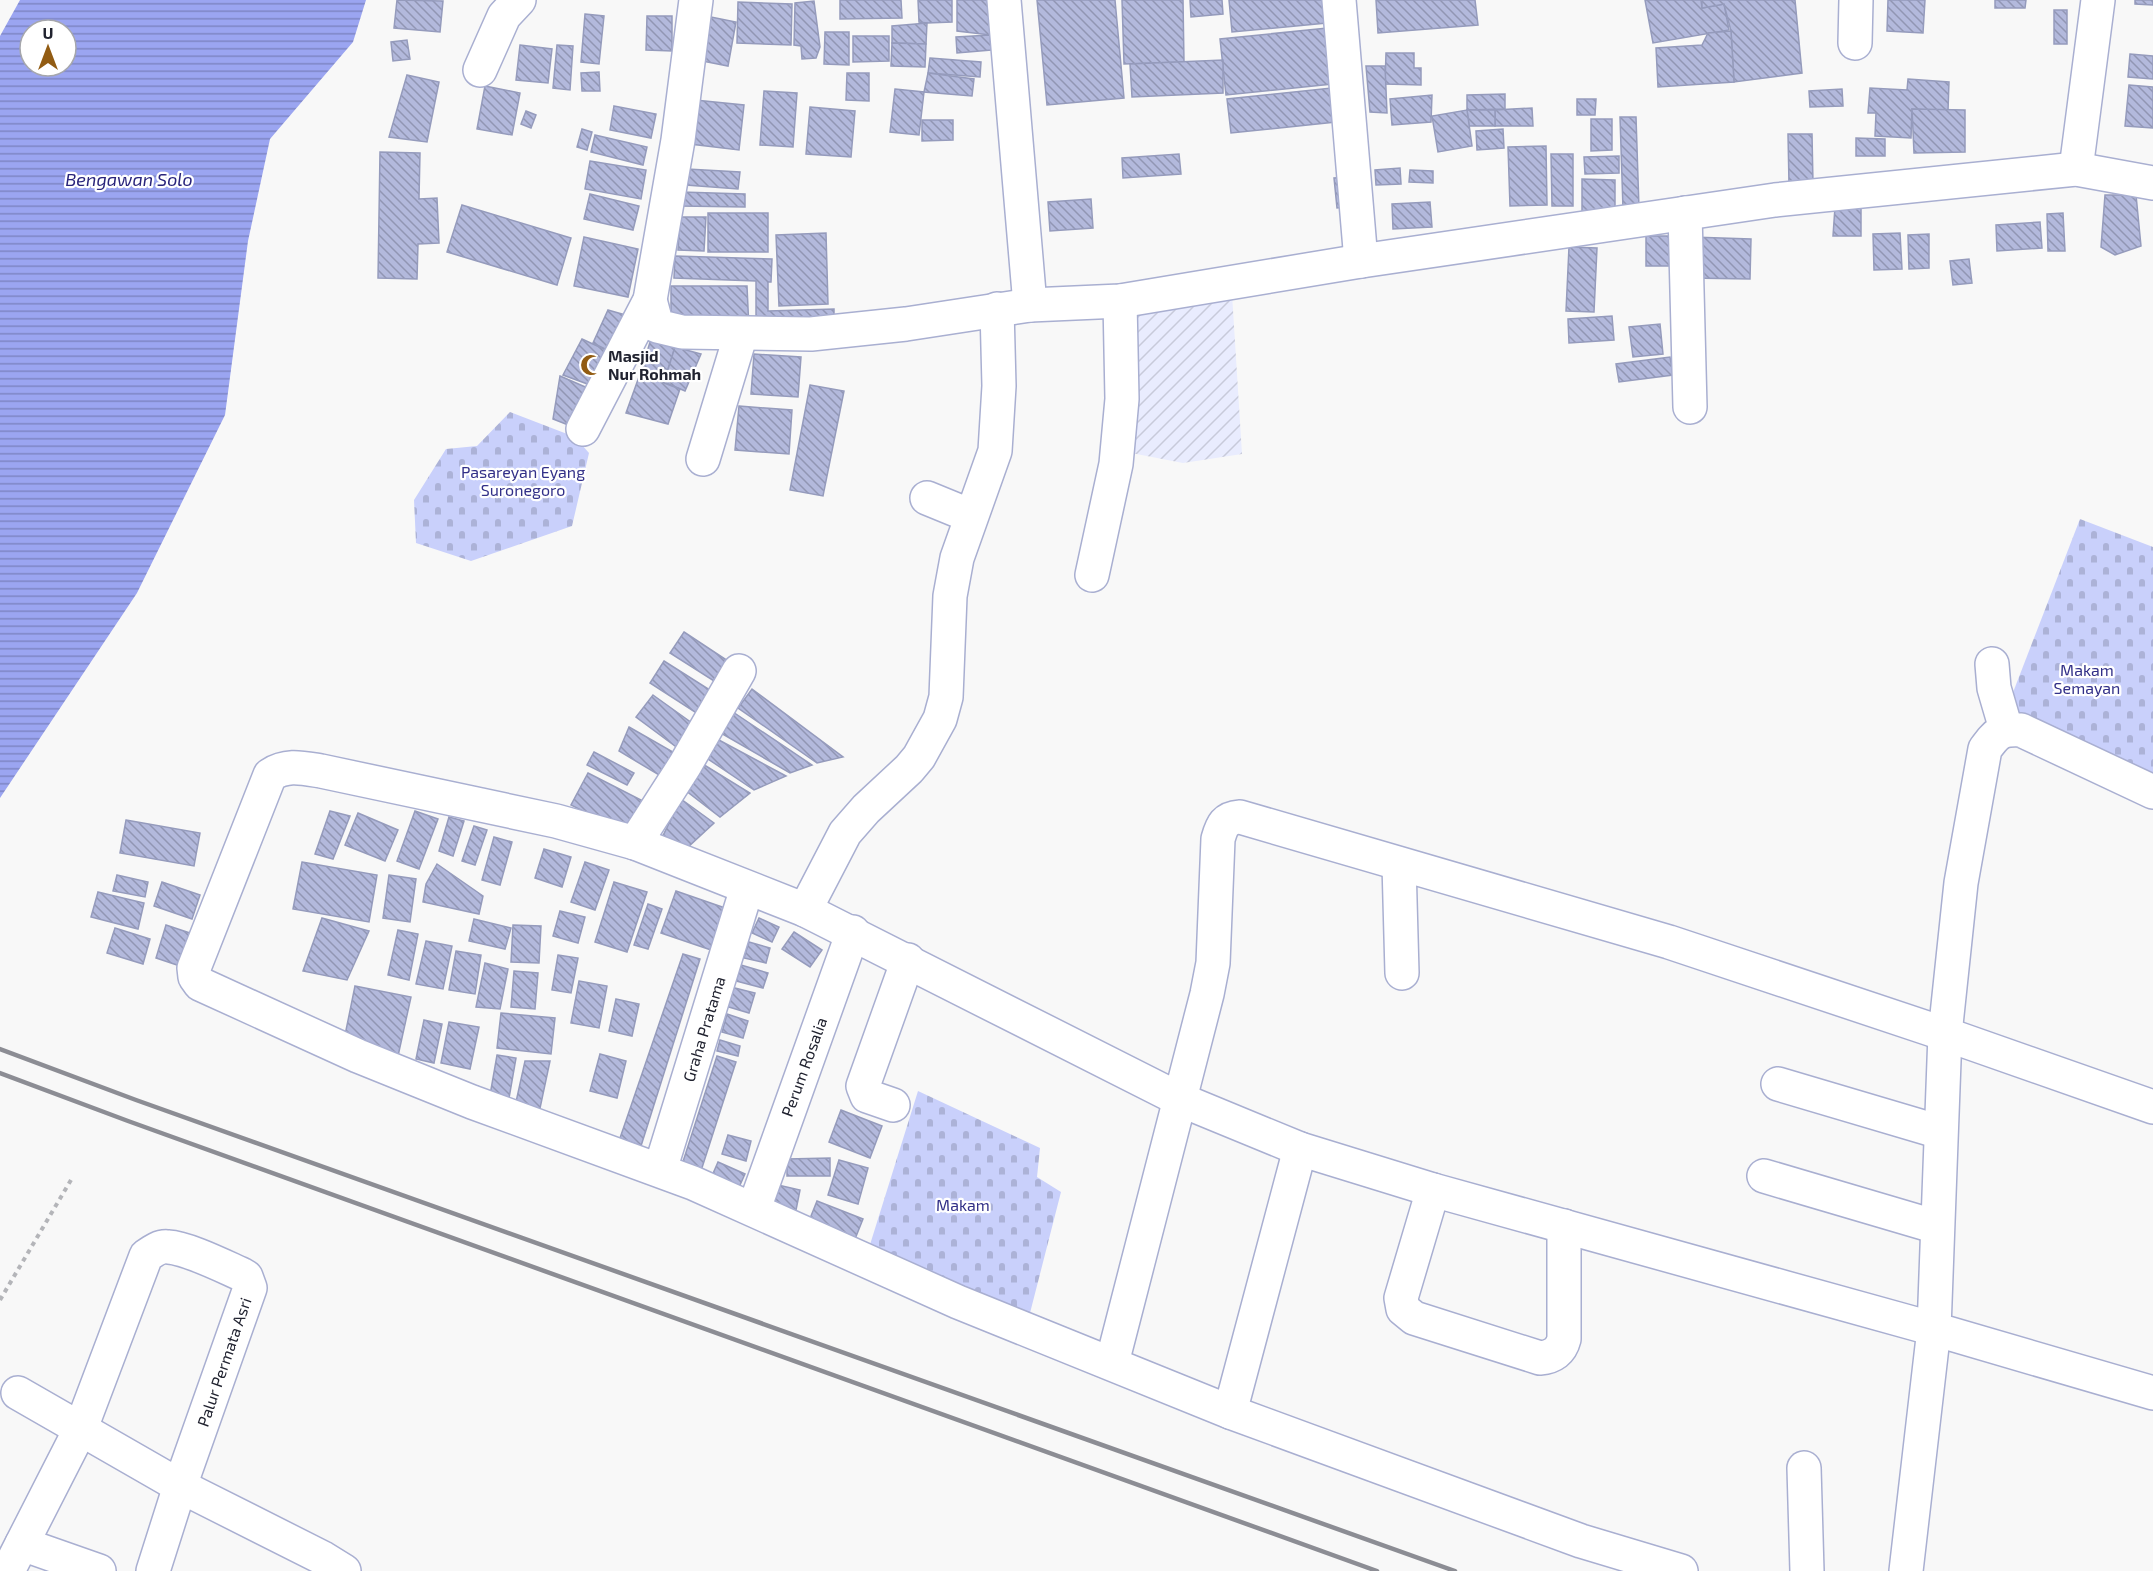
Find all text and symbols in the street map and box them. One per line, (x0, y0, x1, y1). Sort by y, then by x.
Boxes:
north arrow (18, 18, 78, 78)
text: U (43, 23, 53, 42)
water label: Bengawan Solo (65, 168, 193, 190)
place label: Masjid Nur Rohmah (608, 346, 701, 383)
mosque icon: Masjid Nur Rohmah (579, 353, 603, 377)
park label: Pasareyan Eyang Suronegoro (461, 462, 585, 499)
park label: Makam Semayan (2054, 660, 2120, 697)
street label: Graha Pratama (678, 974, 729, 1084)
street label: Perum Rosalia (777, 1015, 830, 1119)
park label: Makam (936, 1195, 990, 1214)
street label: Palur Permata Asri (193, 1295, 255, 1429)

